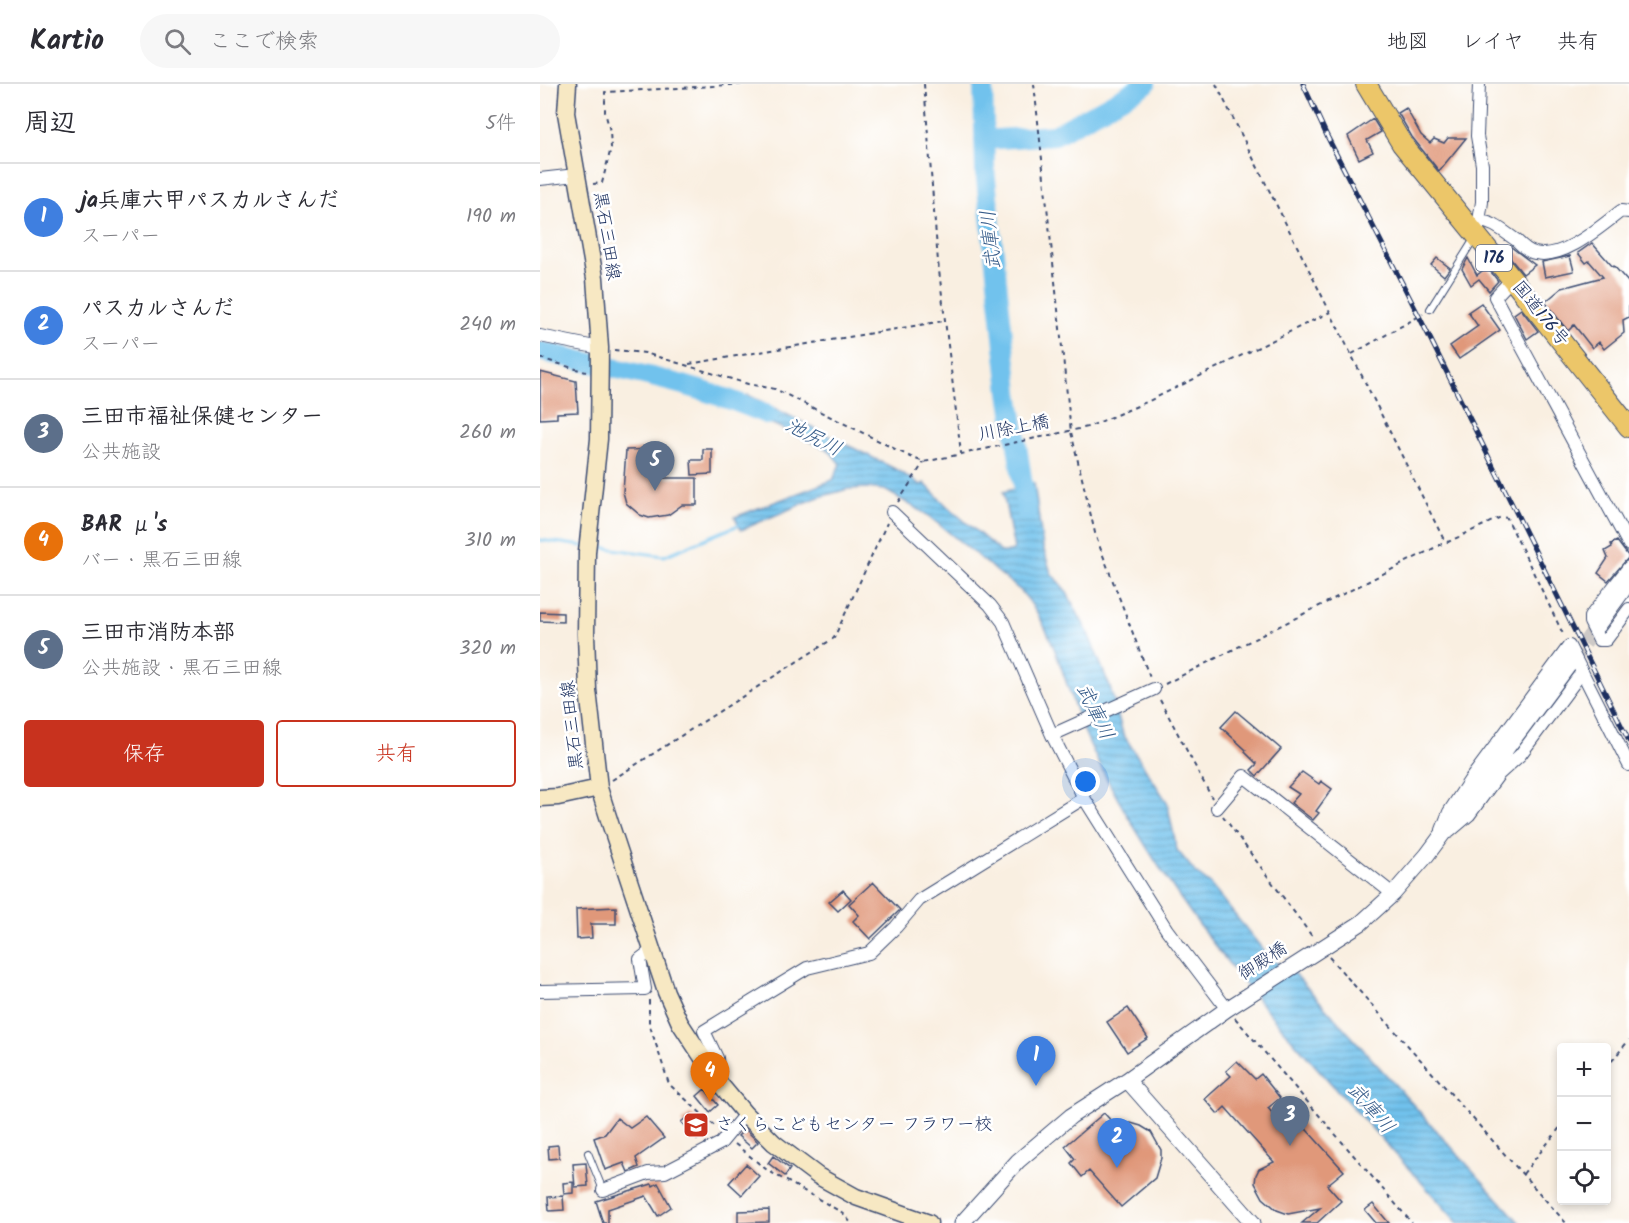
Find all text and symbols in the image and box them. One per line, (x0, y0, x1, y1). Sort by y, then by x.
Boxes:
search box (140, 14, 560, 68)
text: Kartio (30, 19, 104, 64)
icon: search (161, 25, 194, 58)
text: ここで検索 (209, 25, 319, 60)
text: 地図 (1387, 26, 1429, 59)
text: レイヤ (1462, 26, 1524, 59)
text: 共有 (1557, 26, 1599, 59)
text: 周辺 (24, 103, 76, 145)
text: 5件 (485, 108, 516, 140)
text: ja兵庫六甲パスカルさんだ (81, 184, 340, 219)
street label: 黒石三田線 (585, 189, 627, 283)
text: 1 (40, 201, 47, 233)
text: 190 m (466, 201, 516, 233)
water label: 武庫川 (973, 208, 1011, 272)
text: スーパー (81, 221, 160, 253)
road number: 176 (1476, 245, 1512, 271)
street label: 国道176号 (1504, 275, 1576, 353)
text: パスカルさんだ (81, 292, 235, 327)
text: 2 (38, 309, 49, 341)
text: 240 m (459, 309, 516, 341)
text: スーパー (81, 329, 160, 361)
text: 三田市福祉保健センター (81, 400, 323, 435)
street label: 川除上橋 (976, 408, 1052, 450)
water label: 池尻川 (779, 410, 847, 466)
text: 3 (38, 417, 49, 449)
text: 260 m (459, 417, 516, 449)
text: 公共施設 (81, 437, 161, 469)
pin: 5 (636, 442, 674, 491)
text: BAR μ's (81, 508, 167, 543)
text: 4 (38, 525, 49, 557)
text: 310 m (464, 525, 516, 557)
text: バー · 黒石三田線 (81, 545, 242, 577)
text: 三田市消防本部 (81, 616, 235, 651)
text: 5 (38, 633, 49, 665)
text: 320 m (459, 633, 516, 665)
text: 公共施設 · 黒石三田線 (81, 653, 282, 685)
water label: 武庫川 (1066, 678, 1122, 746)
street label: 黒石三田線 (554, 679, 592, 771)
button: 保存 (24, 720, 264, 787)
button: 共有 (276, 720, 516, 787)
your location (1071, 767, 1100, 796)
street label: 御殿橋 (1232, 935, 1294, 989)
pin: 1 (1016, 1036, 1056, 1086)
map controls (1557, 1043, 1611, 1205)
button: + (1557, 1043, 1611, 1097)
pin: 4 (690, 1052, 730, 1102)
water label: 武庫川 (1338, 1076, 1402, 1142)
pin: 3 (1270, 1096, 1310, 1146)
button: − (1557, 1097, 1611, 1151)
school or university icon: さくらこどもセンター フラワー校 (681, 1110, 711, 1140)
place label: さくらこどもセンター フラワー校 (716, 1111, 993, 1140)
pin: 2 (1098, 1118, 1136, 1168)
button: locate (1557, 1151, 1611, 1205)

